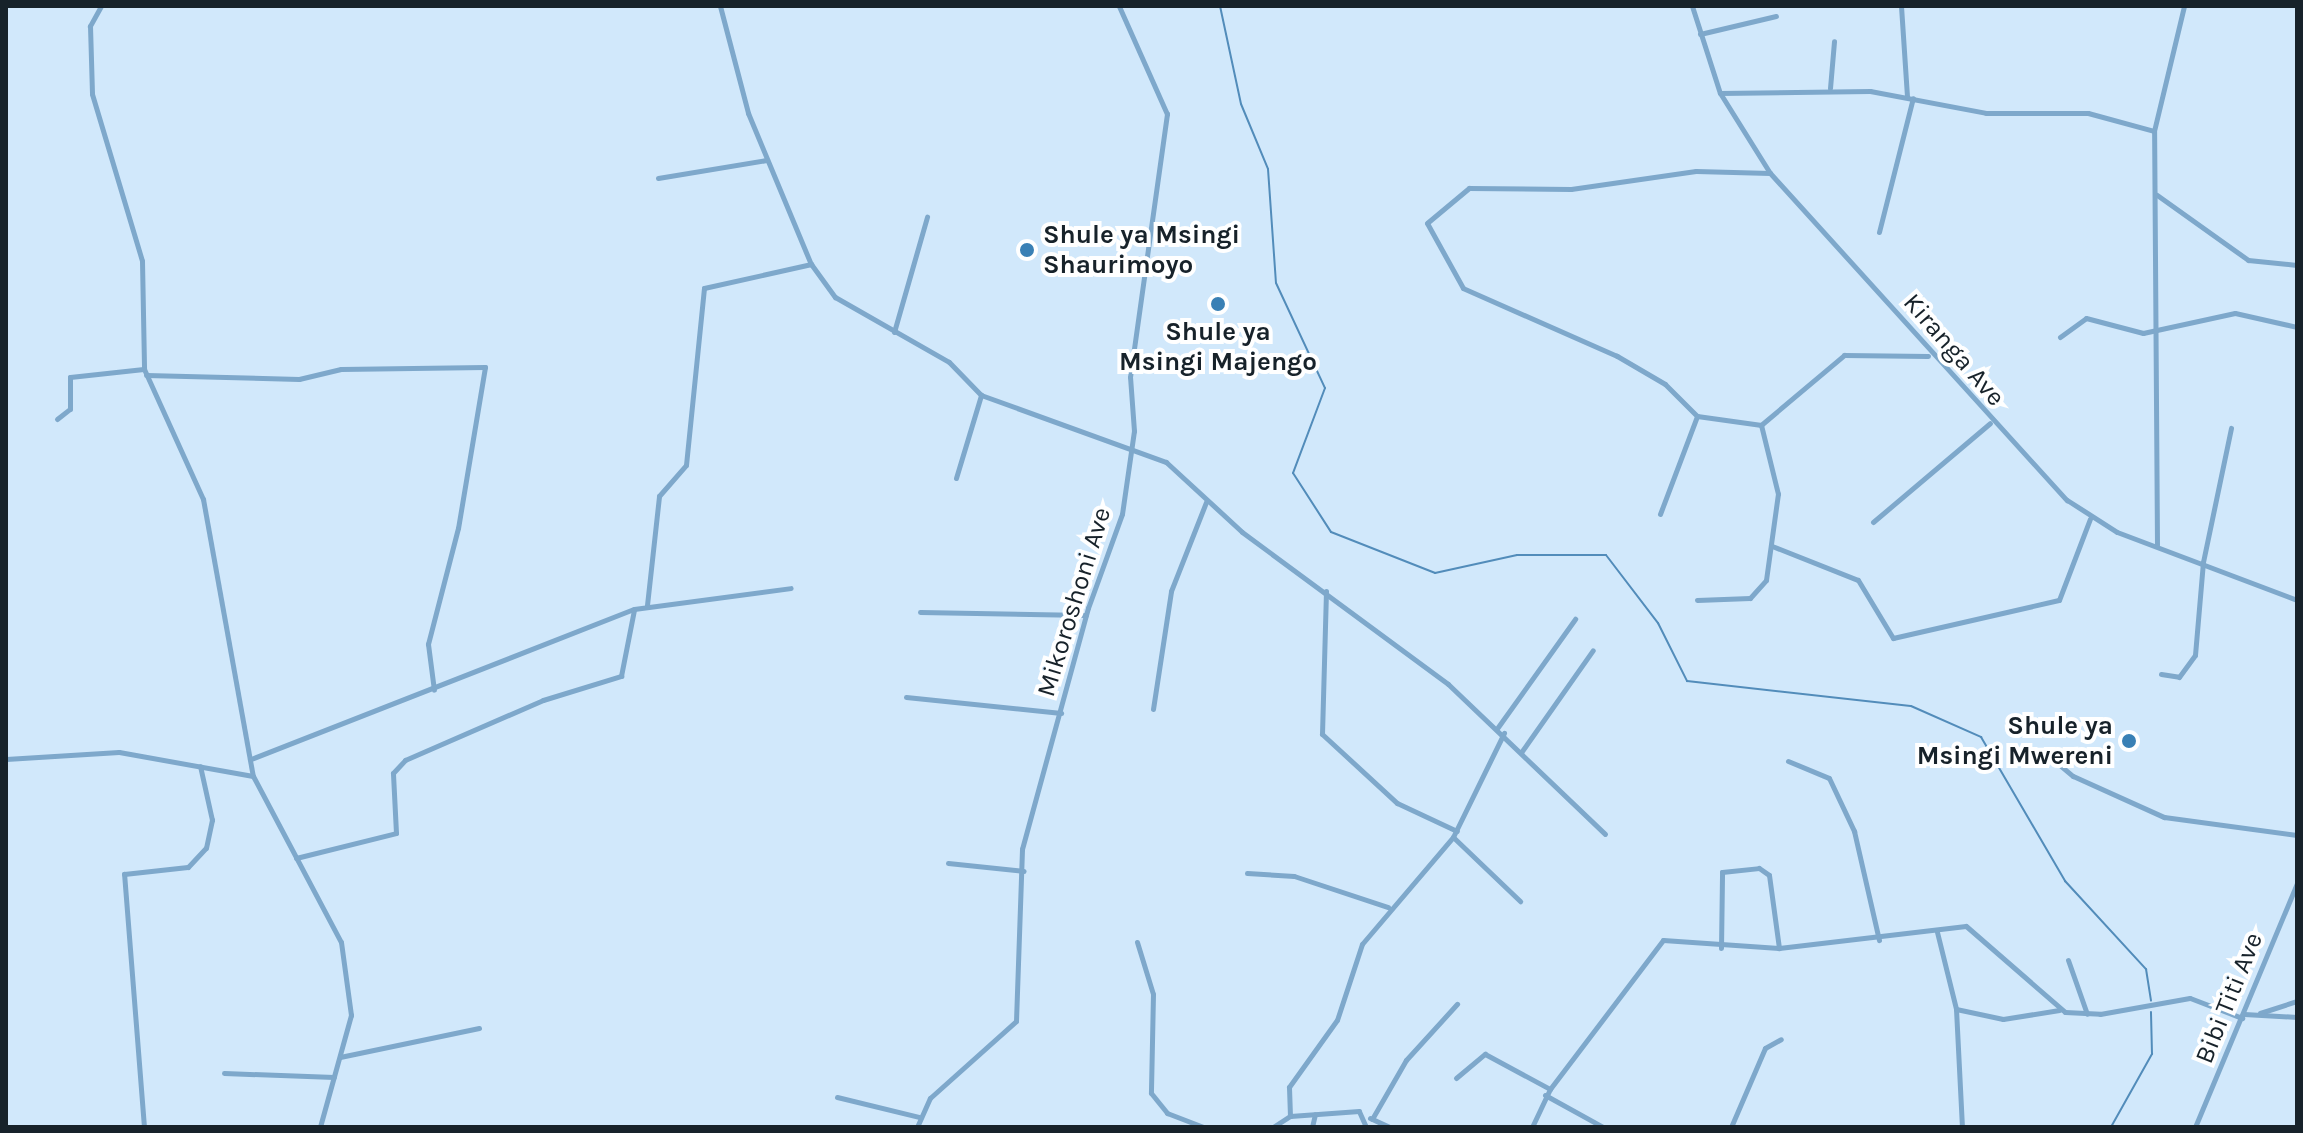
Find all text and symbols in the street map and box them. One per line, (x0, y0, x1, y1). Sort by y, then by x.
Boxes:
place label: Shule ya Msingi Shaurimoyo (1043, 219, 1240, 280)
marker: Shule ya Msingi Shaurimoyo (1018, 241, 1036, 259)
street label: Kiranga Ave (1897, 287, 2011, 413)
marker: Shule ya Msingi Majengo (1209, 295, 1227, 313)
place label: Shule ya Msingi Majengo (1119, 316, 1317, 378)
street label: Mikoroshoni Ave (1030, 504, 1118, 700)
place label: Shule ya Msingi Mwereni (1917, 710, 2113, 772)
marker: Shule ya Msingi Mwereni (2120, 732, 2138, 750)
street label: Bibi Titi Ave (2189, 928, 2269, 1068)

